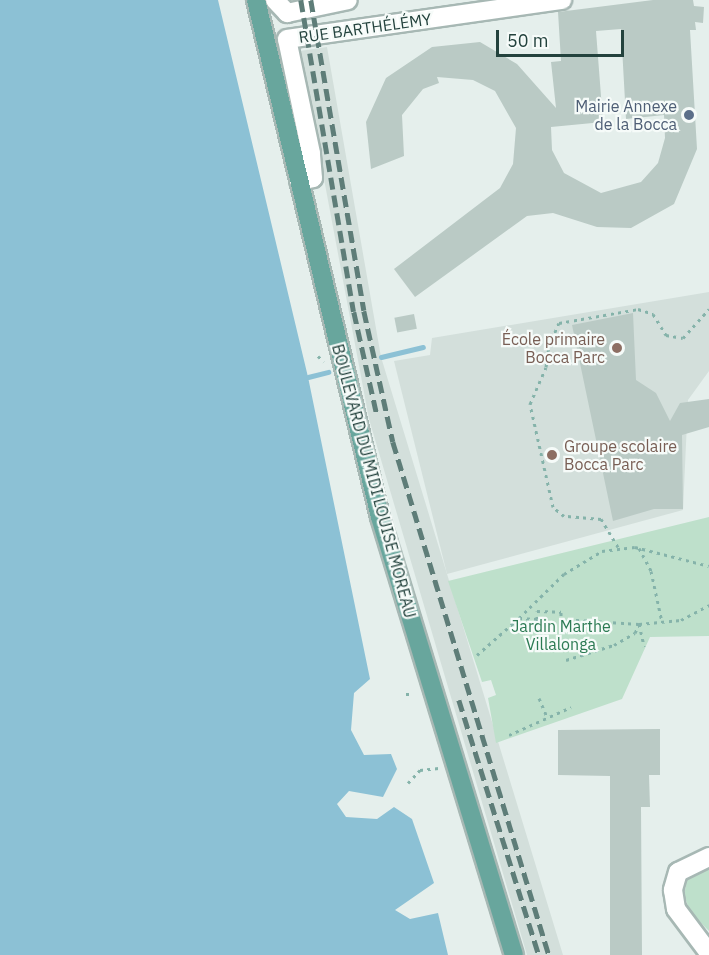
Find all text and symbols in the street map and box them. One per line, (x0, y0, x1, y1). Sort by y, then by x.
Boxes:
street label: RUE BARTHÉLÉMY (297, 9, 433, 47)
scale bar (499, 18, 626, 56)
text: 50 m (507, 29, 549, 52)
place label: Mairie Annexe de la Bocca (575, 96, 677, 134)
marker: Mairie Annexe de la Bocca (682, 108, 696, 122)
place label: École primaire Bocca Parc (502, 329, 605, 367)
marker: École primaire Bocca Parc (610, 341, 624, 355)
street label: BOULEVARD DU MIDI LOUISE MOREAU (328, 342, 420, 620)
place label: Groupe scolaire Bocca Parc (564, 436, 677, 474)
marker: Groupe scolaire Bocca Parc (545, 448, 559, 462)
park label: Jardin Marthe Villalonga (511, 616, 611, 654)

